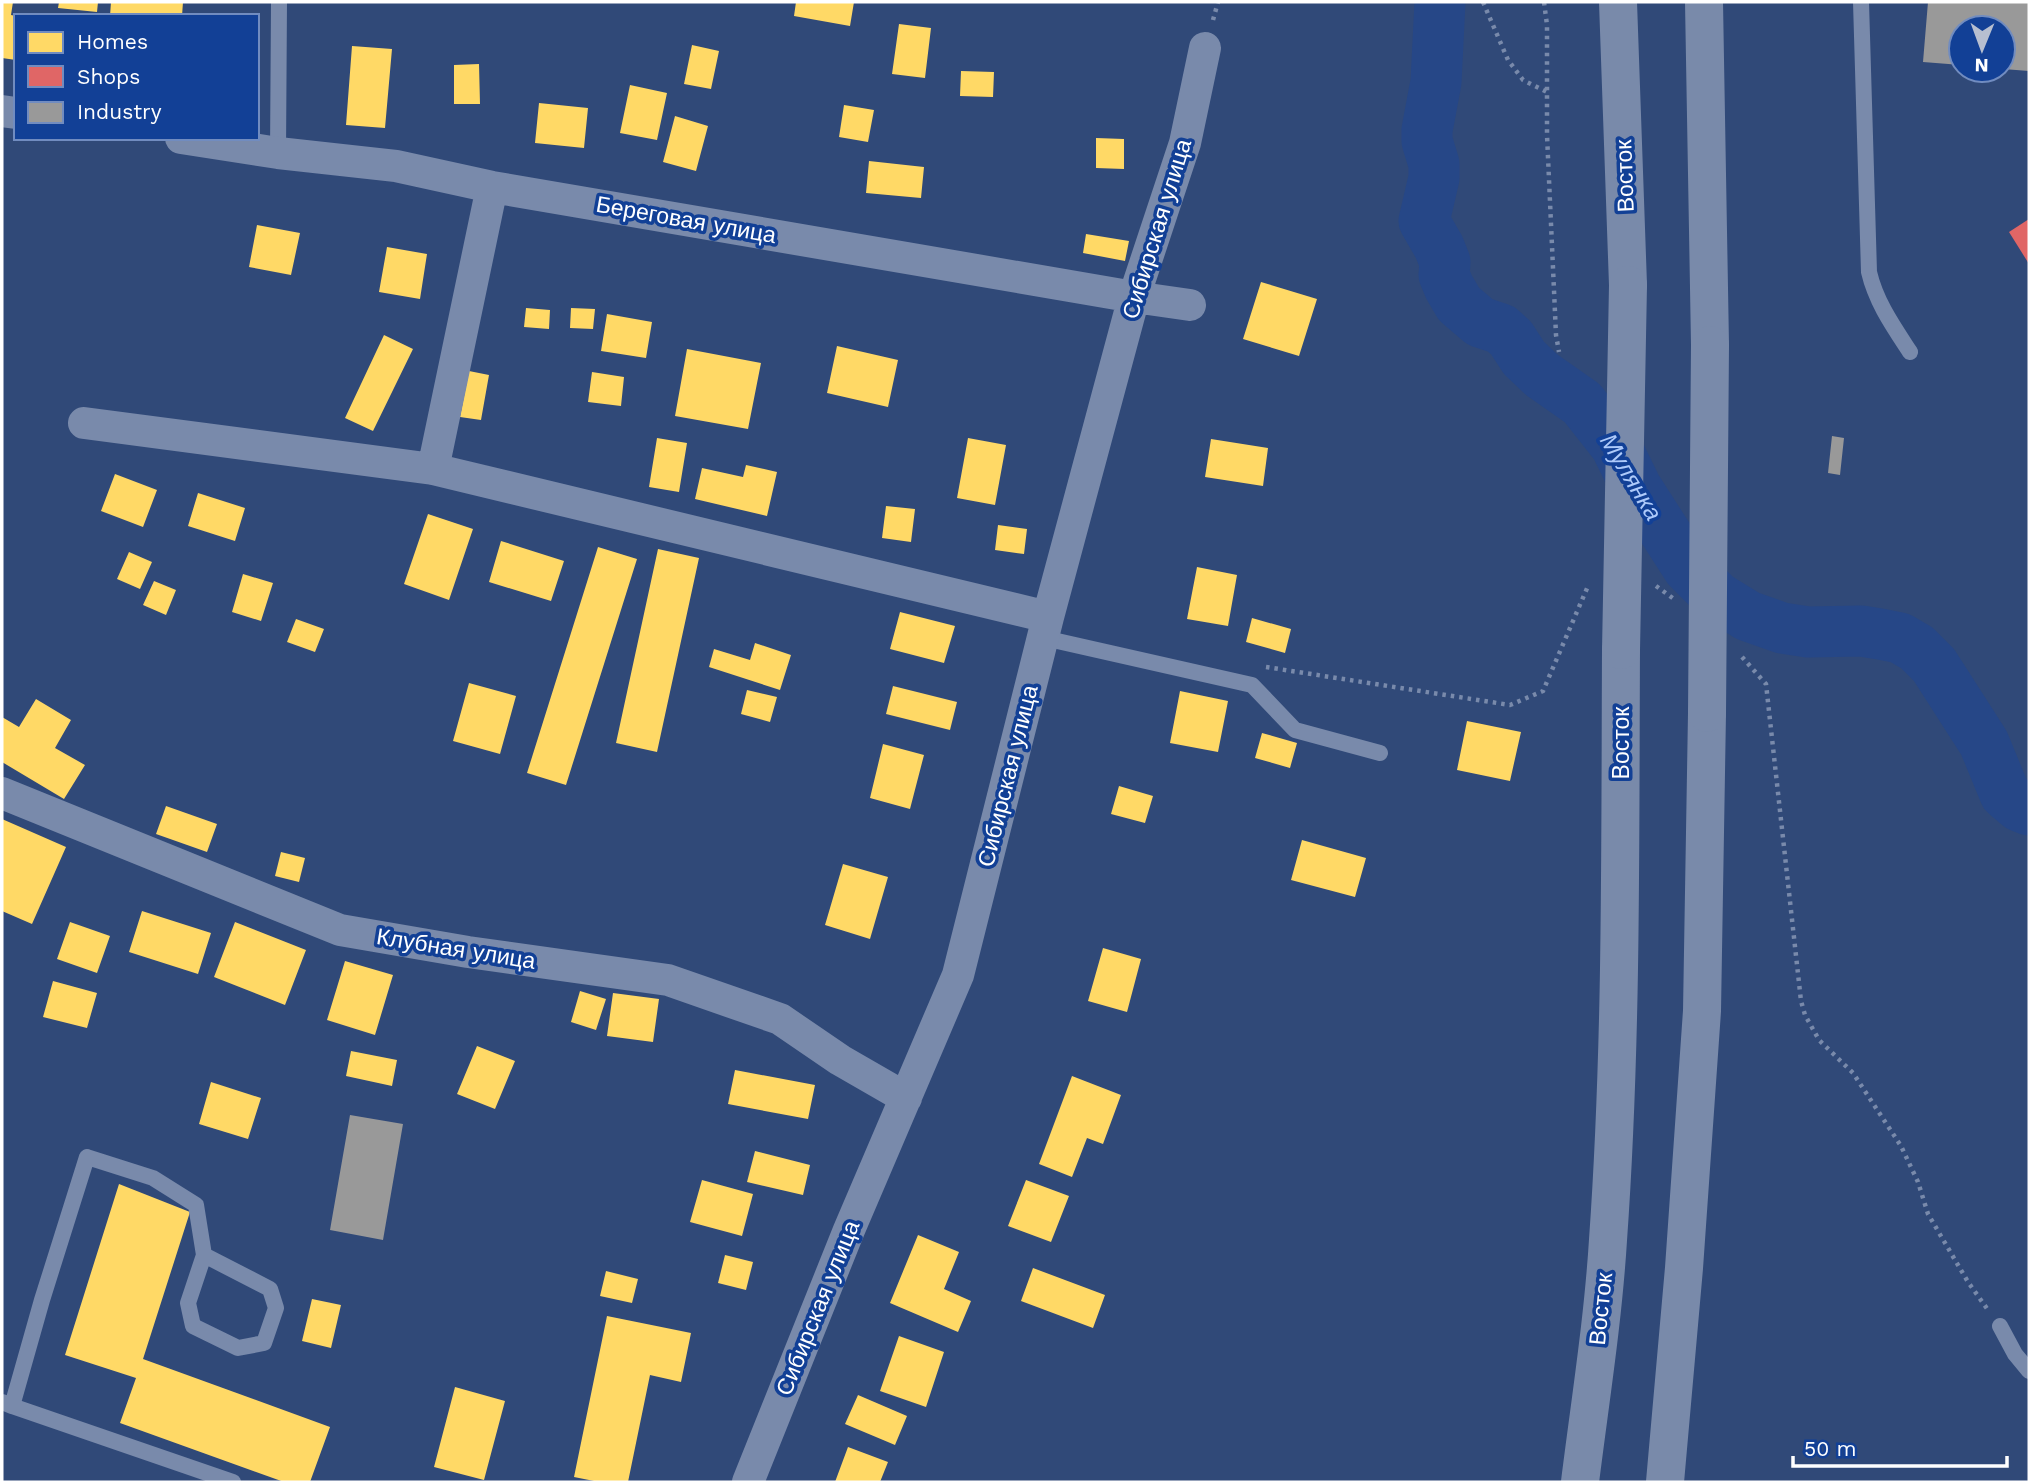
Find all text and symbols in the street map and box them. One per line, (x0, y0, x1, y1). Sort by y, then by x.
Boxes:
legend (14, 14, 259, 140)
north arrow (1947, 14, 2017, 84)
text: Homes (77, 29, 148, 54)
text: N (1974, 54, 1989, 77)
text: Shops (77, 64, 140, 89)
text: Industry (77, 99, 162, 124)
street label: Сибирская улица (1117, 136, 1197, 322)
street label: Восток (1610, 138, 1640, 213)
street label: Береговая улица (594, 191, 778, 249)
water label: Мулянка (1594, 429, 1668, 525)
street label: Сибирская улица (972, 682, 1044, 870)
street label: Восток (1608, 706, 1635, 779)
street label: Клубная улица (374, 923, 538, 975)
street label: Сибирская улица (771, 1216, 866, 1400)
street label: Восток (1584, 1270, 1618, 1347)
scale bar (1793, 1424, 2007, 1468)
text: 50 m (1804, 1436, 1856, 1461)

